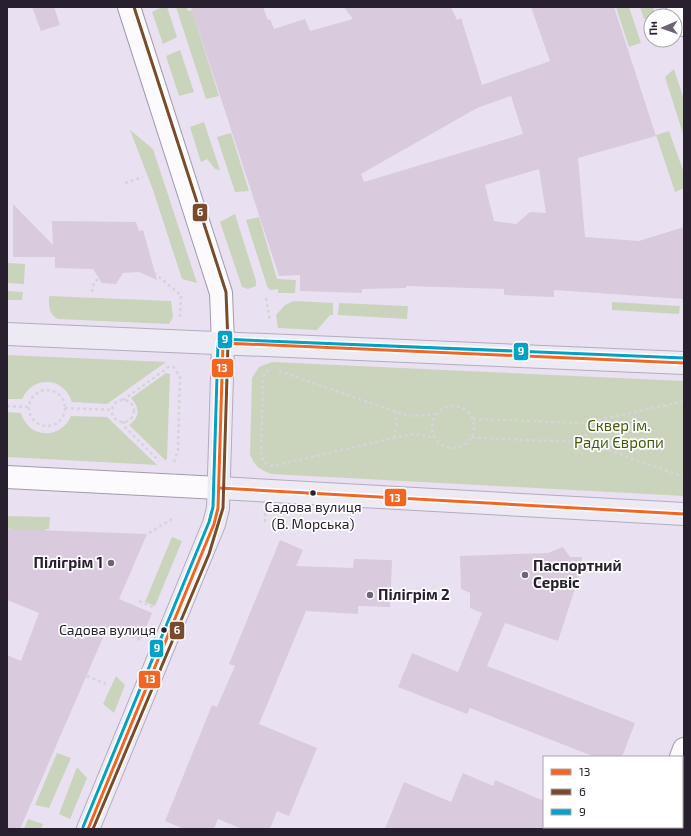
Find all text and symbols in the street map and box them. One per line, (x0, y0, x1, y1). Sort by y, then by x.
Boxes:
north arrow (643, 8, 683, 48)
text: Пн (646, 21, 659, 36)
line badge: 6 (192, 203, 208, 222)
text: 6 (197, 205, 204, 218)
line badge: 9 (217, 330, 233, 349)
text: 9 (222, 332, 228, 345)
line badge: 9 (513, 342, 529, 361)
text: 9 (518, 344, 524, 357)
line badge: 13 (211, 358, 234, 378)
text: 13 (217, 361, 228, 374)
park label: Сквер ім. Ради Європи (574, 416, 664, 451)
marker: Садова вулиця (В. Морська) (308, 488, 318, 498)
line badge: 13 (384, 488, 407, 507)
text: 13 (390, 491, 401, 504)
place label: Садова вулиця (В. Морська) (264, 498, 362, 532)
place label: Пілігрім 1 (34, 553, 103, 571)
place label: Паспортний Сервіс (533, 556, 622, 591)
marker: Пілігрім 1 (106, 558, 116, 568)
marker: Паспортний Сервіс (520, 570, 530, 580)
place label: Пілігрім 2 (378, 585, 450, 603)
marker: Пілігрім 2 (365, 590, 375, 600)
place label: Садова вулиця (59, 621, 156, 638)
line badge: 6 (169, 621, 185, 640)
text: 6 (174, 623, 181, 636)
marker: Садова вулиця (159, 625, 169, 635)
line badge: 9 (149, 639, 164, 658)
text: 9 (154, 641, 160, 654)
line badge: 13 (138, 670, 161, 689)
text: 13 (145, 672, 156, 685)
legend (543, 756, 683, 828)
text: 13 (579, 764, 590, 778)
text: 6 (579, 784, 586, 798)
text: 9 (579, 804, 586, 818)

